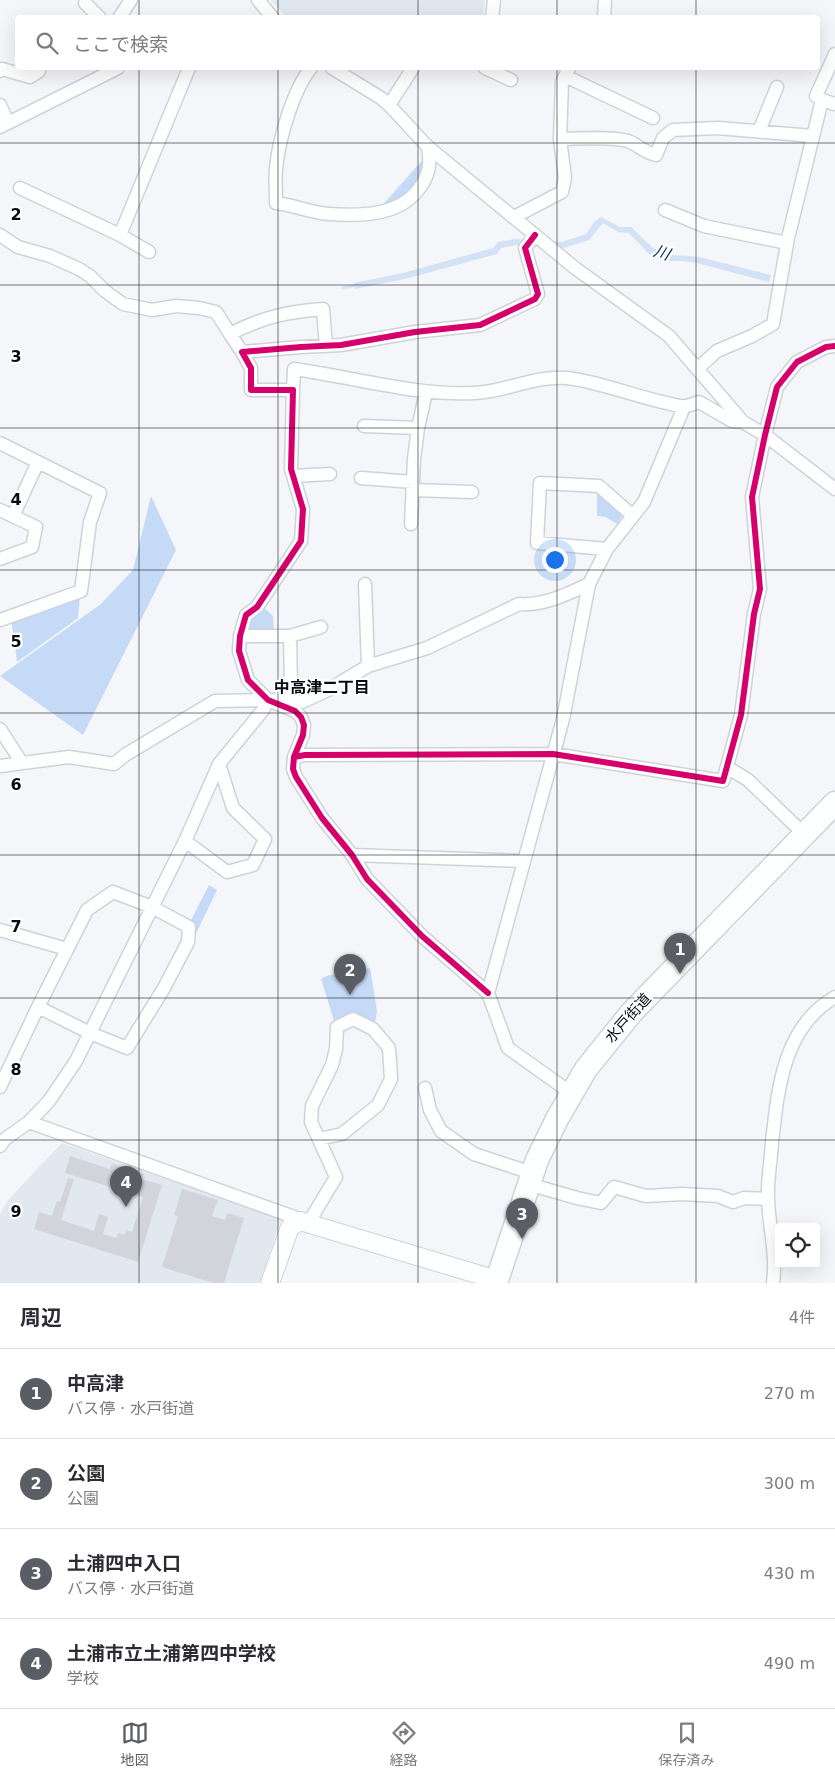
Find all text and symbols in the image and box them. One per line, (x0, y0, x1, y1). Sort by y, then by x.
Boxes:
search box (15, 15, 820, 70)
icon: search (33, 29, 61, 57)
text: ここで検索 (73, 33, 168, 55)
text: 2 (10, 205, 22, 224)
water label: 川 (651, 241, 674, 265)
text: 3 (10, 347, 22, 366)
text: 4 (10, 490, 22, 509)
your location (542, 547, 568, 573)
text: 5 (10, 632, 22, 651)
district label: 中高津二丁目 (274, 678, 370, 697)
text: 6 (10, 775, 22, 794)
text: 7 (10, 917, 22, 936)
pin: 1 (664, 933, 696, 974)
pin: 2 (334, 954, 366, 995)
street label: 水戸街道 (601, 990, 655, 1046)
text: 8 (10, 1060, 22, 1079)
pin: 4 (110, 1166, 142, 1207)
pin: 3 (506, 1198, 538, 1239)
text: 9 (10, 1202, 22, 1221)
map controls (775, 1223, 820, 1268)
button: locate (775, 1223, 820, 1268)
text: 周辺 (20, 1306, 62, 1330)
text: 4件 (789, 1308, 815, 1327)
text: 中高津 (67, 1372, 124, 1394)
text: 1 (30, 1384, 42, 1403)
text: 270 m (764, 1384, 815, 1403)
text: バス停 · 水戸街道 (67, 1399, 194, 1418)
text: 公園 (67, 1462, 105, 1484)
text: 2 (30, 1474, 42, 1493)
text: 300 m (764, 1474, 815, 1493)
text: 公園 (67, 1489, 99, 1508)
text: 土浦四中入口 (67, 1552, 181, 1574)
text: 3 (30, 1564, 42, 1583)
text: 430 m (764, 1564, 815, 1583)
text: バス停 · 水戸街道 (67, 1579, 194, 1598)
text: 土浦市立土浦第四中学校 (67, 1642, 276, 1664)
text: 4 (30, 1654, 42, 1673)
text: 490 m (764, 1654, 815, 1673)
text: 学校 (67, 1669, 99, 1688)
tab: 地図 (121, 1719, 149, 1769)
tab: 経路 (390, 1719, 418, 1769)
tab: 保存済み (659, 1719, 715, 1769)

